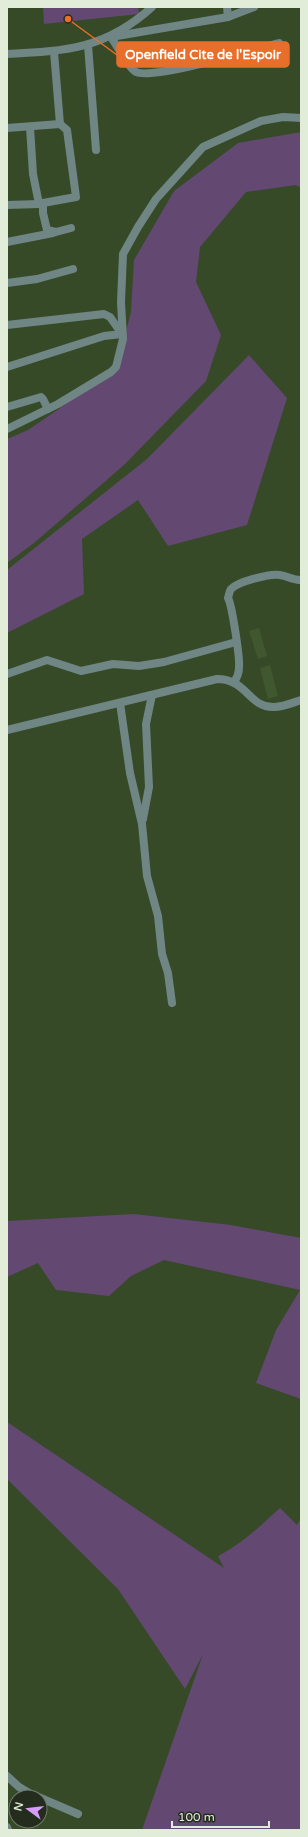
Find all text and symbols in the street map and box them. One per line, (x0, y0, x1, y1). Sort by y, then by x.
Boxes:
callout: Openfield Cite de l'Espoir (117, 42, 289, 67)
text: Openfield Cite de l'Espoir (125, 47, 282, 63)
north arrow (8, 1789, 48, 1829)
text: N (11, 1801, 26, 1812)
scale bar (172, 1803, 269, 1829)
text: 100 m (178, 1810, 215, 1824)

